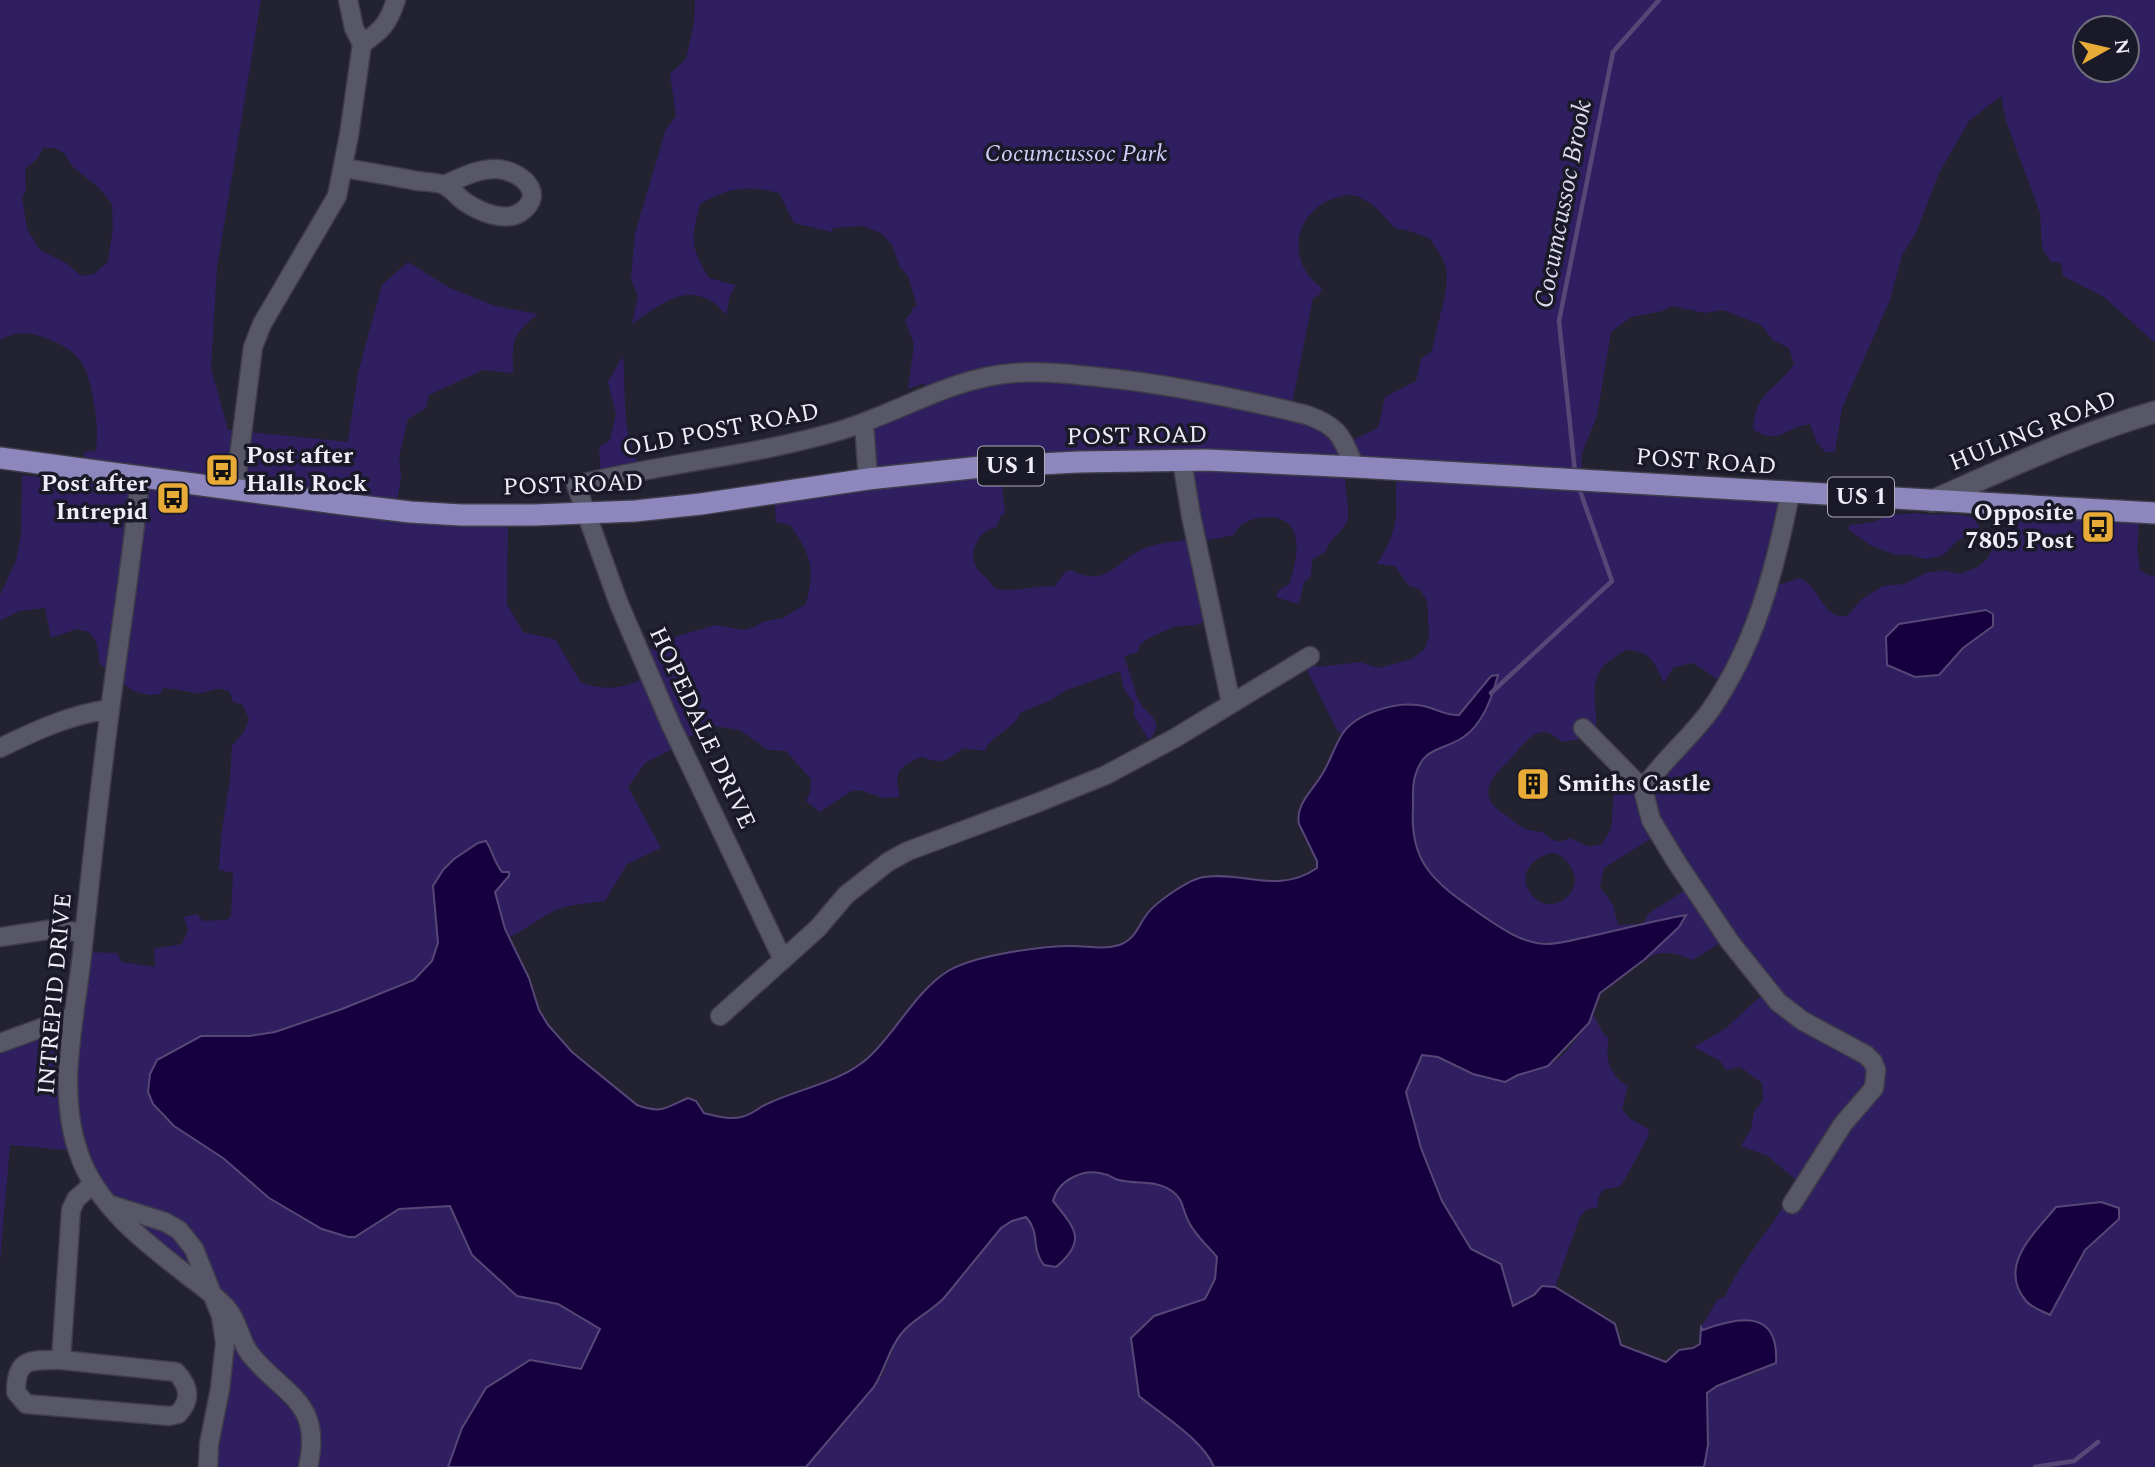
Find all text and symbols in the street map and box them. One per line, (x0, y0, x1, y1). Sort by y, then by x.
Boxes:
north arrow (2071, 14, 2141, 84)
text: N (2106, 37, 2137, 57)
water label: Cocumcussoc Brook (1523, 96, 1603, 312)
park label: Cocumcussoc Park (985, 136, 1167, 172)
street label: HULING ROAD (1944, 381, 2122, 481)
street label: OLD POST ROAD (620, 393, 822, 467)
street label: POST ROAD (1066, 417, 1208, 455)
place label: Post after Halls Rock (246, 438, 368, 502)
street label: POST ROAD (1635, 439, 1777, 485)
road number: US 1 (978, 446, 1044, 486)
bus stop icon: Post after Halls Rock (203, 451, 241, 489)
street label: POST ROAD (502, 465, 644, 505)
place label: Post after Intrepid (41, 466, 149, 530)
road number: US 1 (1828, 477, 1894, 516)
bus stop icon: Post after Intrepid (154, 479, 192, 517)
place label: Opposite 7805 Post (1965, 495, 2074, 559)
bus stop icon: Opposite 7805 Post (2079, 508, 2117, 546)
street label: HOPEDALE DRIVE (639, 621, 765, 835)
building icon: Smiths Castle (1514, 765, 1552, 803)
place label: Smiths Castle (1558, 766, 1711, 802)
street label: INTREPID DRIVE (28, 891, 82, 1097)

